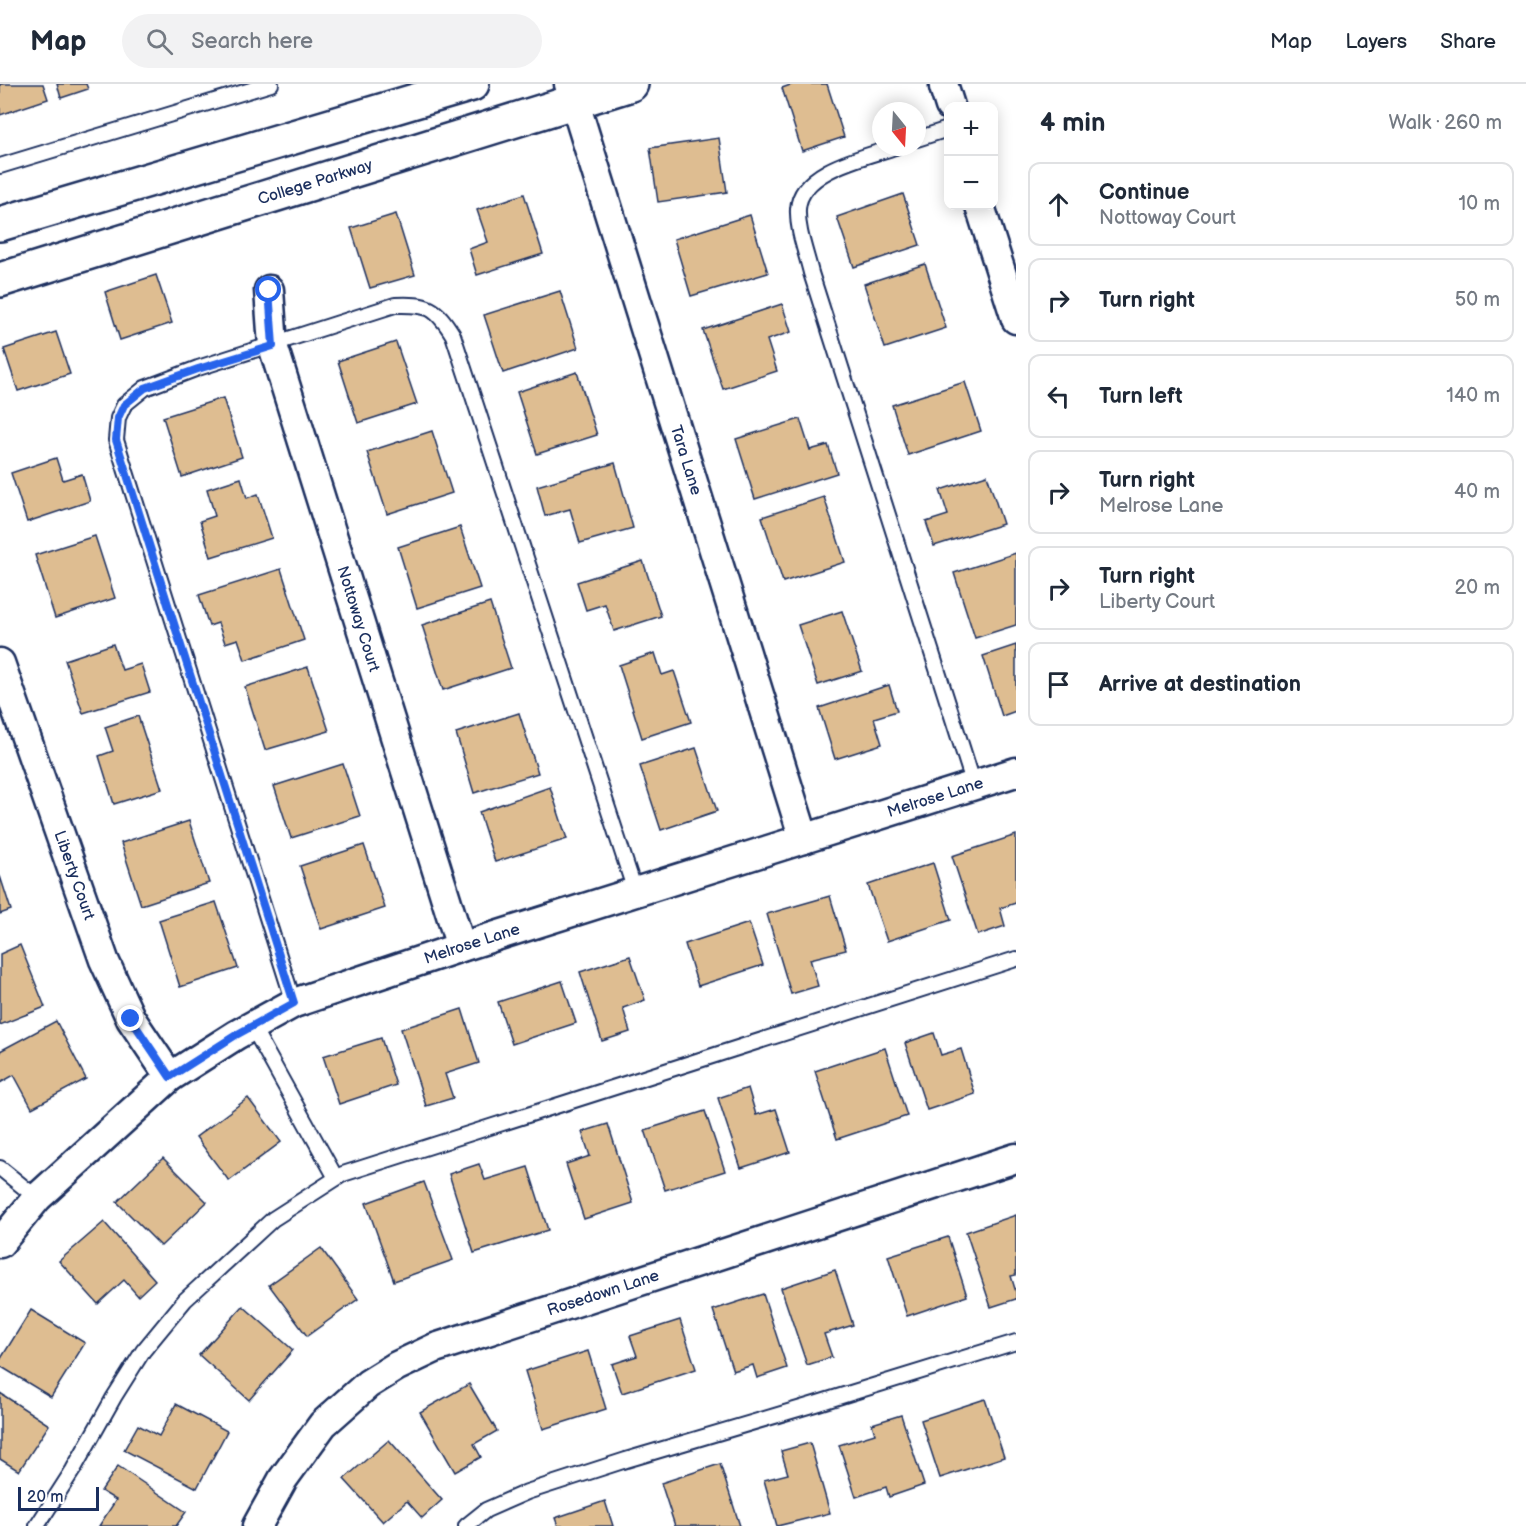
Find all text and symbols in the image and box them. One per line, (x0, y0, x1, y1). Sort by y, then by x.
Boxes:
search box (122, 14, 542, 68)
text: Map (30, 25, 86, 58)
icon: search (143, 25, 176, 58)
text: Search here (191, 28, 313, 55)
text: Map (1270, 29, 1312, 54)
text: Layers (1345, 29, 1407, 54)
text: Share (1440, 29, 1496, 54)
north arrow (872, 102, 926, 156)
map controls (944, 102, 998, 210)
button: + (944, 102, 998, 156)
text: 4 min (1040, 108, 1105, 139)
text: Walk · 260 m (1389, 111, 1502, 135)
street label: College Parkway (255, 155, 376, 209)
button: − (944, 156, 998, 210)
text: Continue (1099, 179, 1189, 206)
icon: ahead (1042, 188, 1075, 221)
text: 10 m (1459, 192, 1500, 216)
text: Nottoway Court (1099, 206, 1236, 230)
route start (255, 276, 281, 302)
icon: right (1042, 284, 1075, 317)
text: Turn right (1099, 287, 1195, 314)
text: 50 m (1455, 288, 1500, 312)
icon: left (1042, 380, 1075, 413)
text: Turn left (1099, 383, 1183, 410)
text: 140 m (1446, 384, 1500, 408)
street label: Tara Lane (666, 423, 706, 498)
text: Turn right (1099, 467, 1195, 494)
icon: right (1042, 476, 1075, 509)
text: 40 m (1454, 480, 1500, 504)
text: Melrose Lane (1099, 494, 1223, 518)
text: Turn right (1099, 563, 1195, 590)
street label: Nottoway Court (333, 564, 384, 674)
icon: right (1042, 572, 1075, 605)
text: 20 m (1455, 576, 1500, 600)
text: Liberty Court (1099, 590, 1215, 614)
icon: arrive (1042, 668, 1075, 701)
text: Arrive at destination (1099, 671, 1301, 698)
street label: Melrose Lane (885, 773, 986, 821)
street label: Liberty Court (50, 828, 99, 922)
street label: Melrose Lane (422, 919, 523, 968)
route end (117, 1005, 143, 1031)
street label: Rosedown Lane (545, 1266, 662, 1320)
scale bar (18, 1484, 99, 1512)
text: 20 m (27, 1488, 63, 1507)

